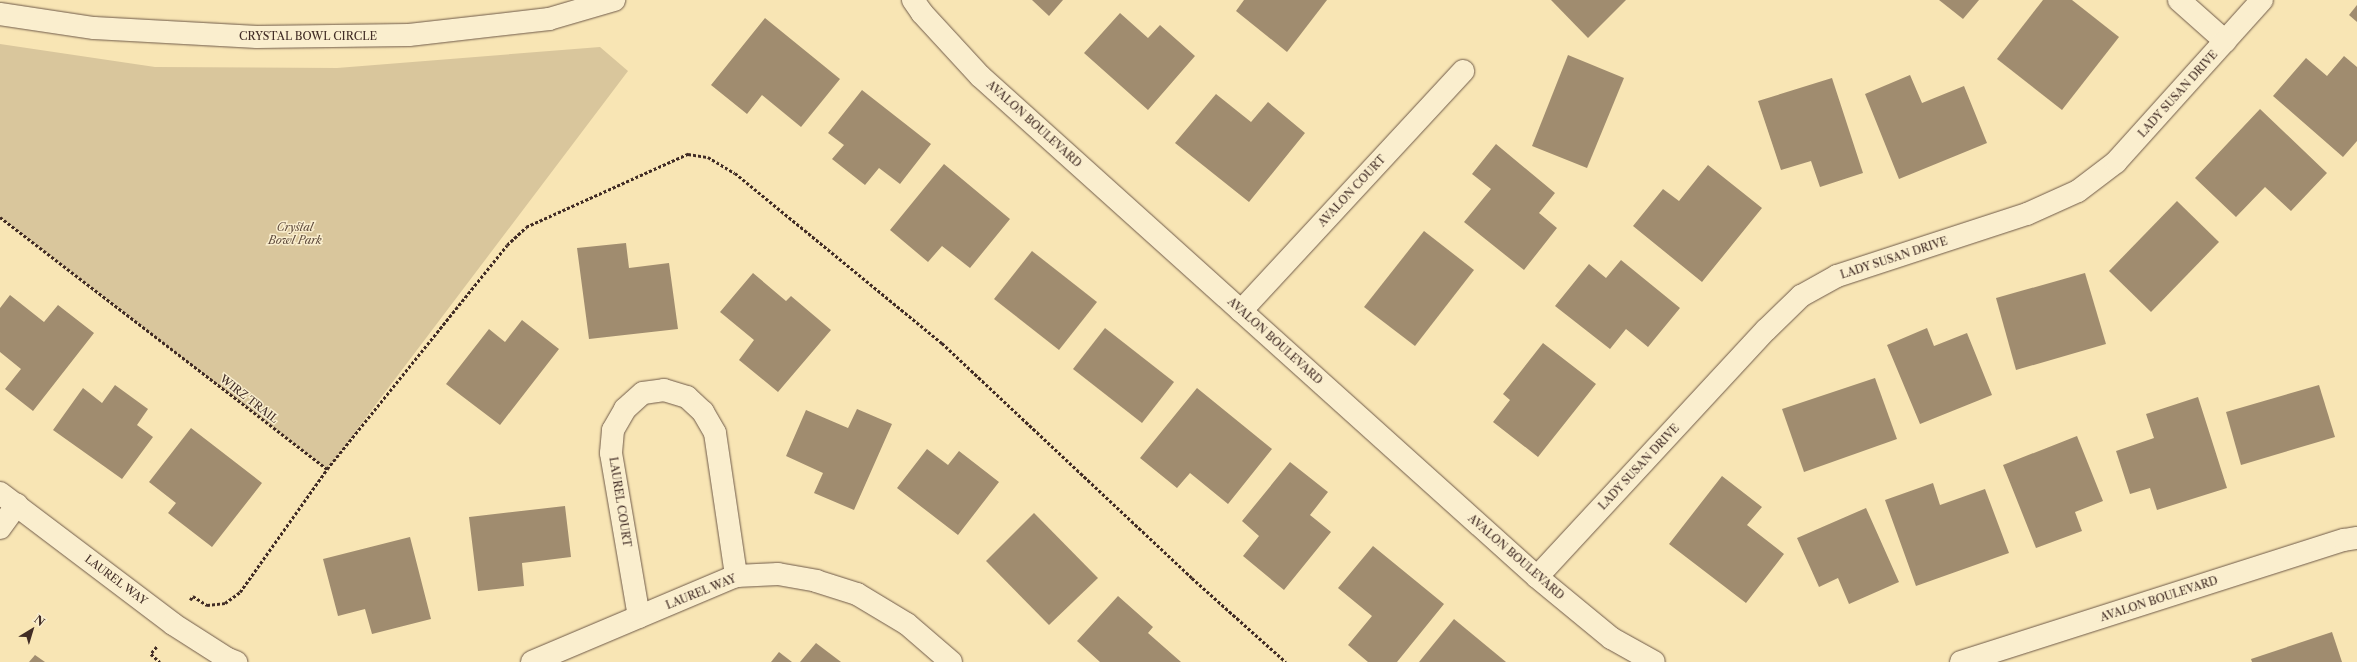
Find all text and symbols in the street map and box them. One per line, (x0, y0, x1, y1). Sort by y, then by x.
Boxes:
street label: CRYSTAL BOWL CIRCLE (239, 29, 377, 43)
street label: LADY SUSAN DRIVE (2135, 48, 2221, 140)
street label: AVALON BOULEVARD (984, 78, 1084, 170)
street label: AVALON COURT (1316, 153, 1388, 229)
park label: Crystal Bowl Park (268, 221, 322, 247)
street label: LADY SUSAN DRIVE (1838, 234, 1950, 282)
street label: AVALON BOULEVARD (1225, 295, 1325, 387)
street label: WIRZ TRAIL (217, 372, 281, 426)
street label: LADY SUSAN DRIVE (1596, 421, 1682, 513)
street label: LAUREL COURT (606, 456, 634, 548)
street label: AVALON BOULEVARD (1465, 512, 1567, 602)
street label: LAUREL WAY (82, 552, 150, 608)
street label: LAUREL WAY (664, 572, 738, 612)
street label: AVALON BOULEVARD (2098, 574, 2220, 624)
north arrow (12, 610, 52, 650)
text: N (31, 612, 47, 629)

